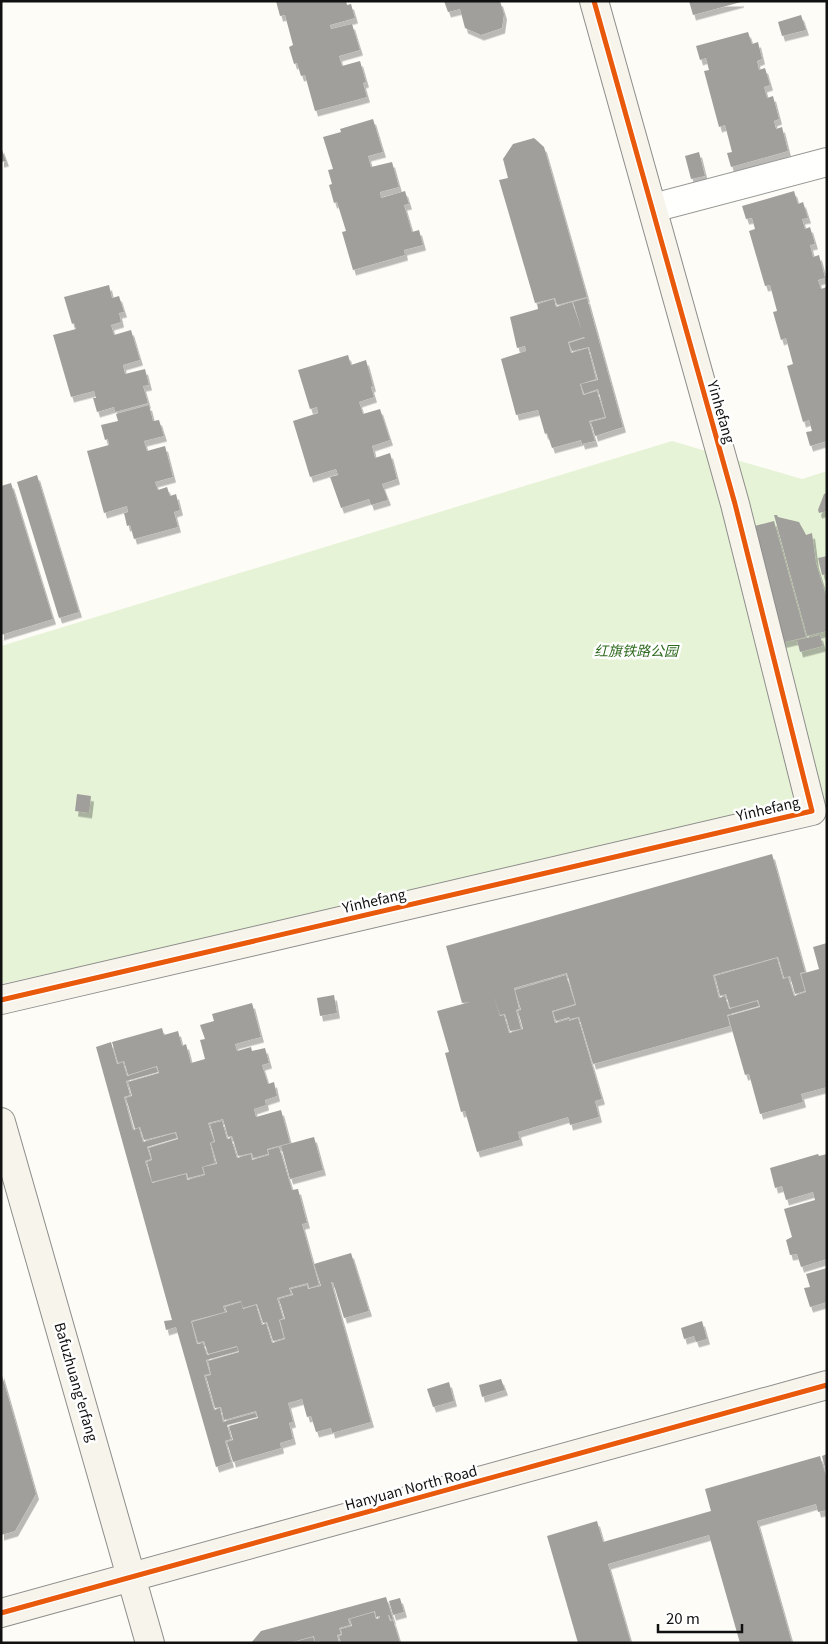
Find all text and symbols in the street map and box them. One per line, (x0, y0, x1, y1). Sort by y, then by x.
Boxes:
street label: Yinhefang (703, 377, 740, 446)
park label: 红旗铁路公园 (594, 640, 680, 660)
street label: Yinhefang (733, 791, 802, 825)
street label: Yinhefang (339, 883, 408, 917)
street label: Bafuzhuang'erfang (50, 1320, 104, 1444)
street label: Hanyuan North Road (342, 1460, 479, 1514)
scale bar (658, 1602, 742, 1634)
text: 20 m (666, 1607, 700, 1628)

